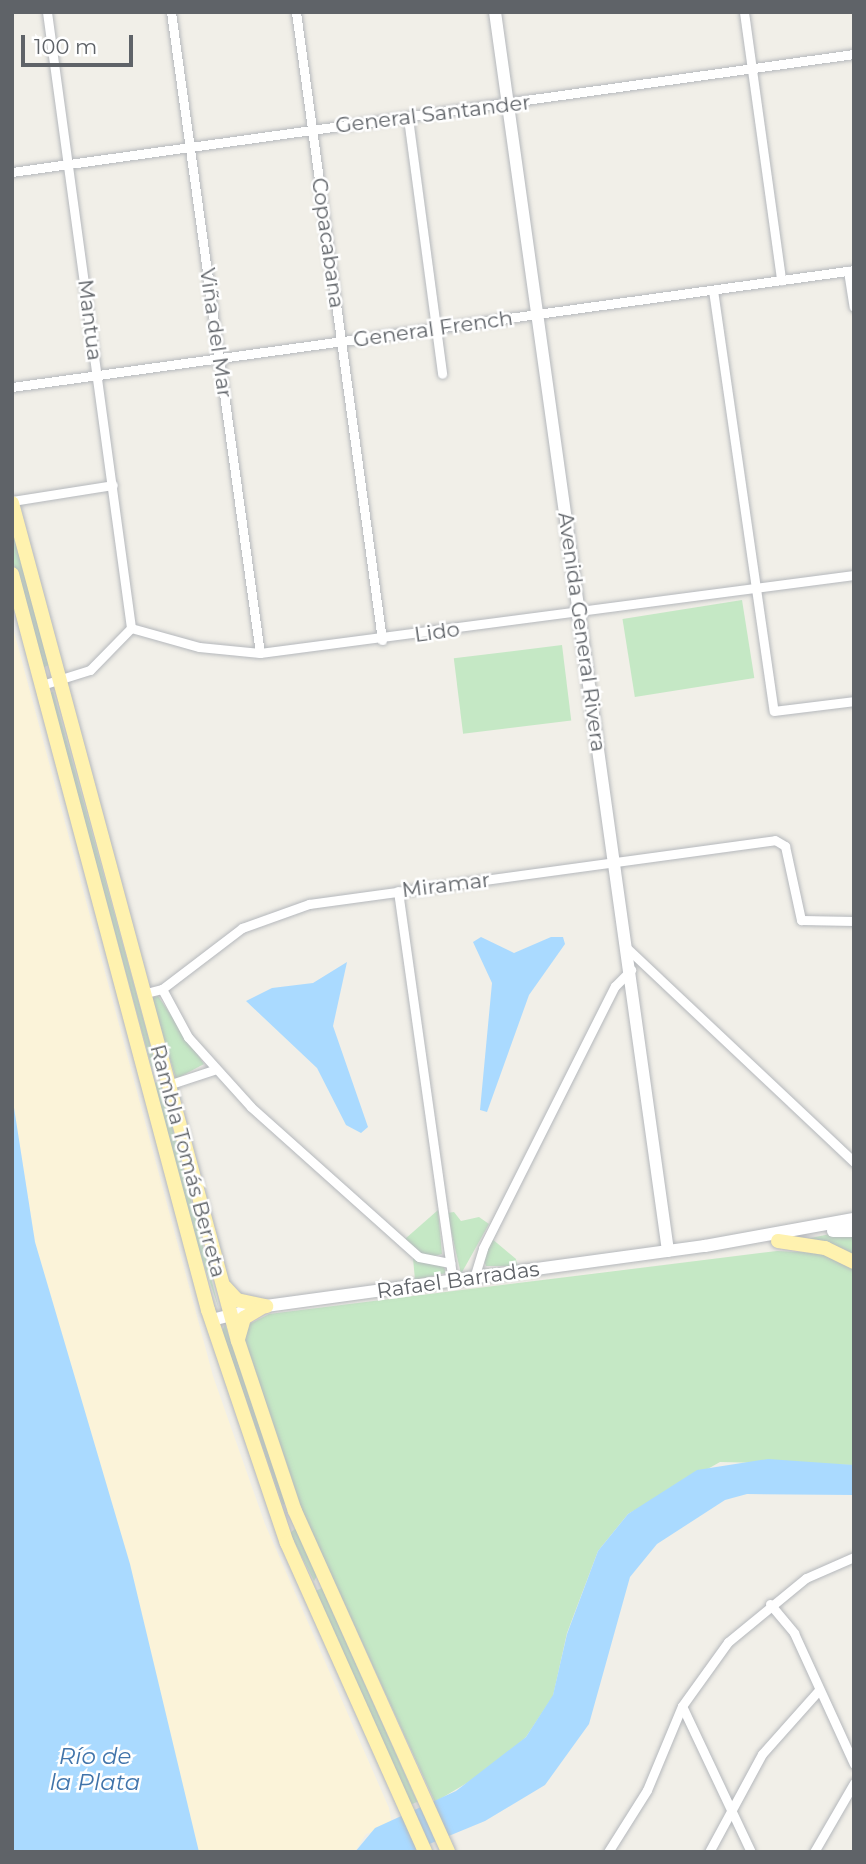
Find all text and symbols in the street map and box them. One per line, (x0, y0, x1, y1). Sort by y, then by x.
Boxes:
scale bar (24, 21, 136, 65)
text: 100 m (34, 34, 97, 59)
street label: General Santander (334, 90, 532, 138)
street label: Copacabana (306, 176, 350, 310)
street label: Viña del Mar (194, 266, 238, 400)
street label: Mantua (73, 278, 107, 362)
street label: General French (352, 305, 514, 353)
street label: Avenida General Rivera (553, 511, 611, 753)
street label: Lido (413, 616, 461, 648)
street label: Miramar (400, 867, 492, 903)
street label: Rambla Tomás Berreta (145, 1042, 231, 1280)
street label: Rafael Barradas (375, 1256, 541, 1304)
water label: Río de la Plata (50, 1742, 140, 1796)

